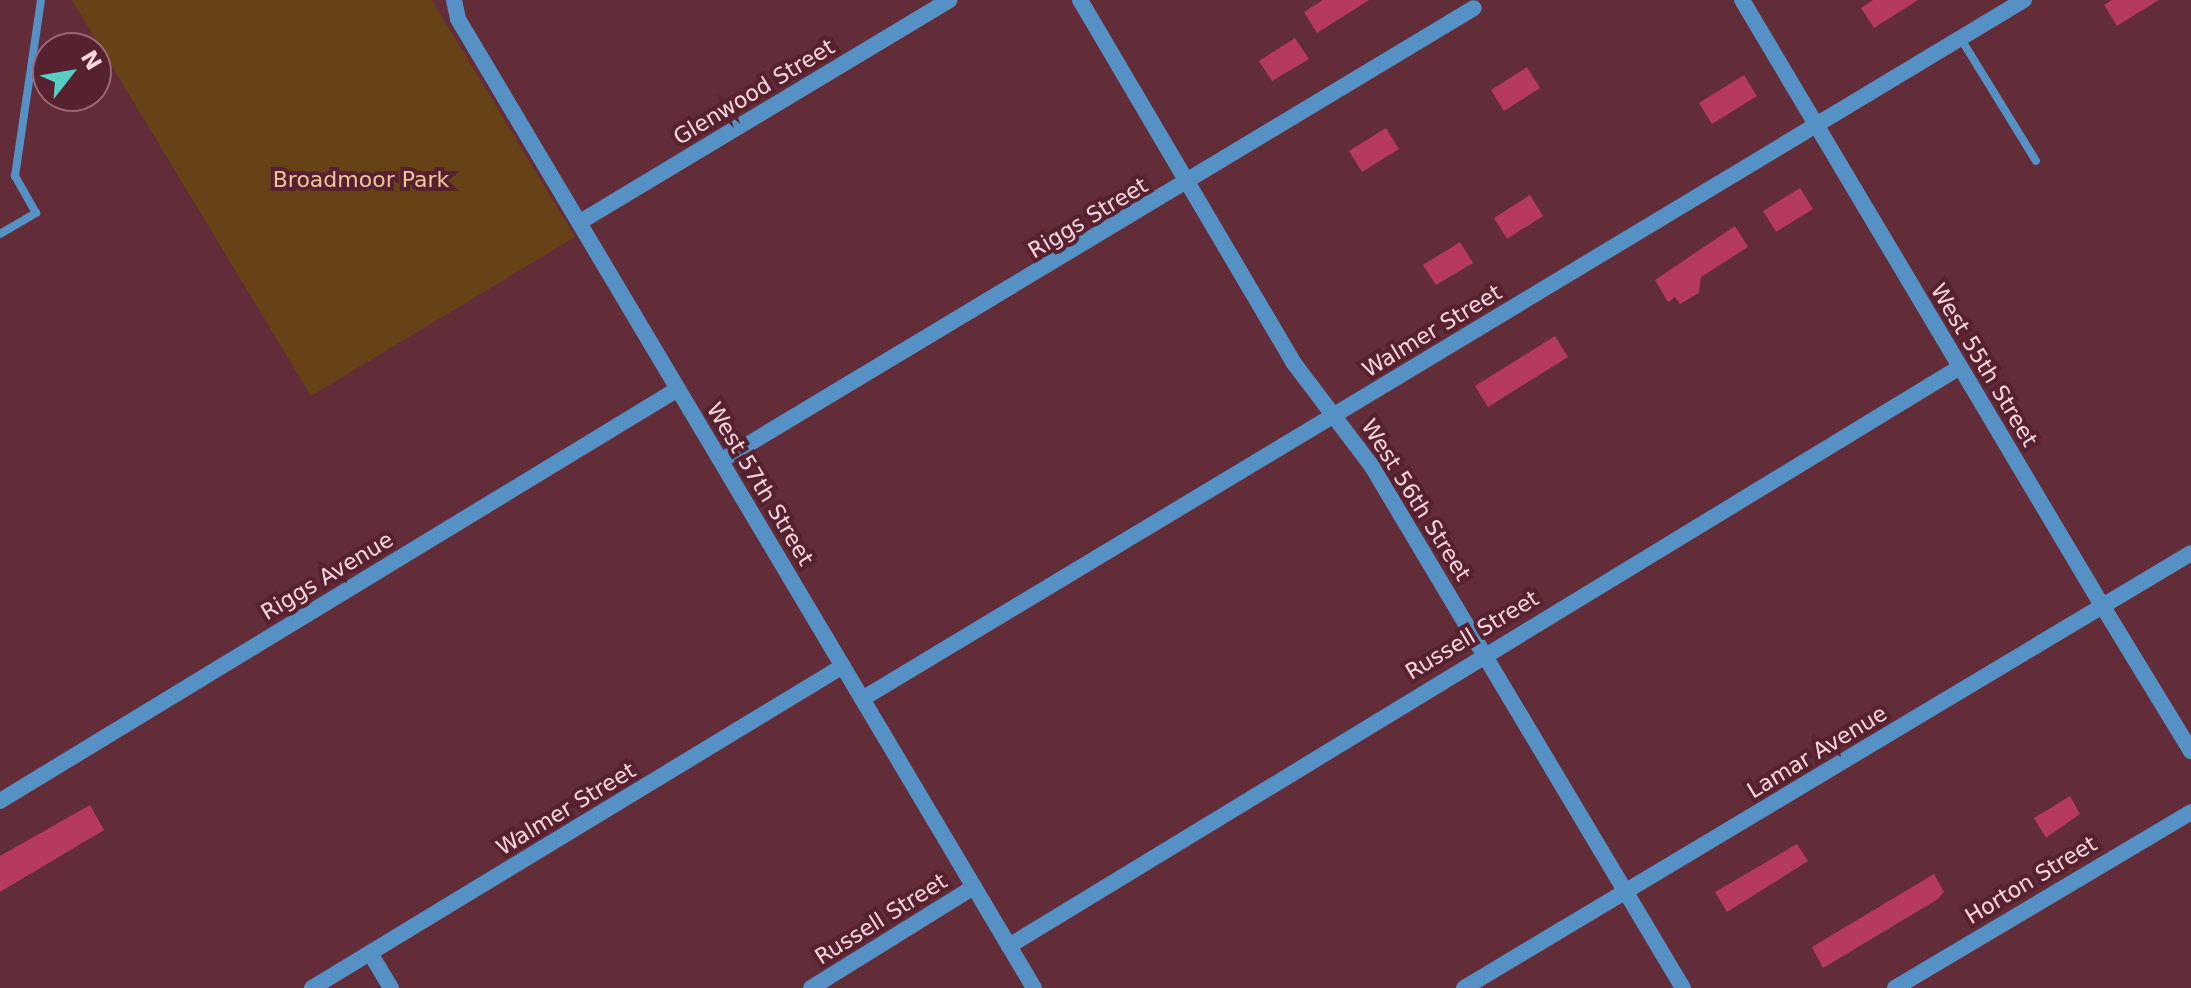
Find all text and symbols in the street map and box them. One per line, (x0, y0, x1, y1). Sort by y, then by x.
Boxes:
north arrow (32, 32, 112, 112)
street label: Glenwood Street (669, 33, 839, 151)
text: N (76, 46, 107, 75)
park label: Broadmoor Park (273, 167, 449, 193)
street label: Riggs Street (1024, 172, 1152, 264)
street label: Walmer Street (1358, 279, 1506, 383)
street label: West 55th Street (1925, 279, 2043, 451)
street label: West 57th Street (701, 398, 819, 570)
street label: West 56th Street (1356, 414, 1476, 586)
street label: Riggs Avenue (256, 526, 398, 626)
street label: Russell Street (1401, 585, 1543, 685)
street label: Lamar Avenue (1742, 700, 1892, 804)
street label: Walmer Street (492, 757, 640, 861)
street label: Horton Street (1960, 830, 2102, 930)
street label: Russell Street (810, 868, 952, 970)

